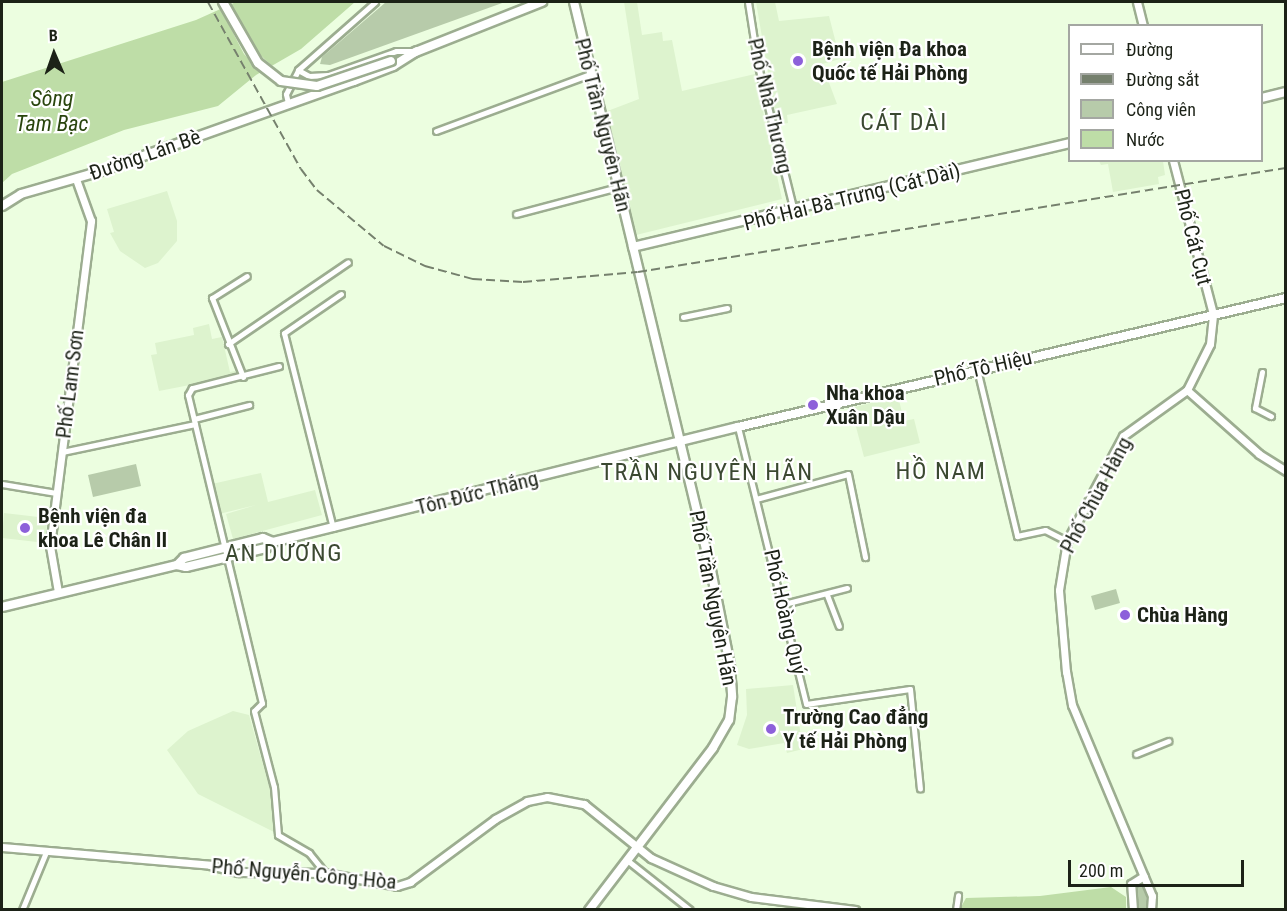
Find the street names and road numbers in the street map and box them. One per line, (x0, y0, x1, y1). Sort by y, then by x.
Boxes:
street label: Phố Trần Nguyên Hãn (569, 35, 637, 215)
street label: Phố Nhà Thương (742, 36, 798, 176)
street label: Đường Lán Bè (86, 124, 204, 186)
street label: Phố Hai Bà Trưng (Cát Dài) (741, 158, 963, 236)
street label: Phố Cát Cụt (1169, 186, 1217, 288)
street label: Phố Lam Sơn (51, 328, 89, 440)
street label: Phố Tô Hiệu (931, 344, 1035, 392)
street label: Phố Chùa Hàng (1055, 433, 1137, 557)
street label: Tôn Đức Thắng (413, 466, 541, 520)
street label: Phố Trần Nguyên Hãn (684, 508, 742, 688)
street label: Phố Hoàng Quý (758, 547, 812, 677)
street label: Phố Nguyễn Công Hòa (210, 853, 398, 895)

